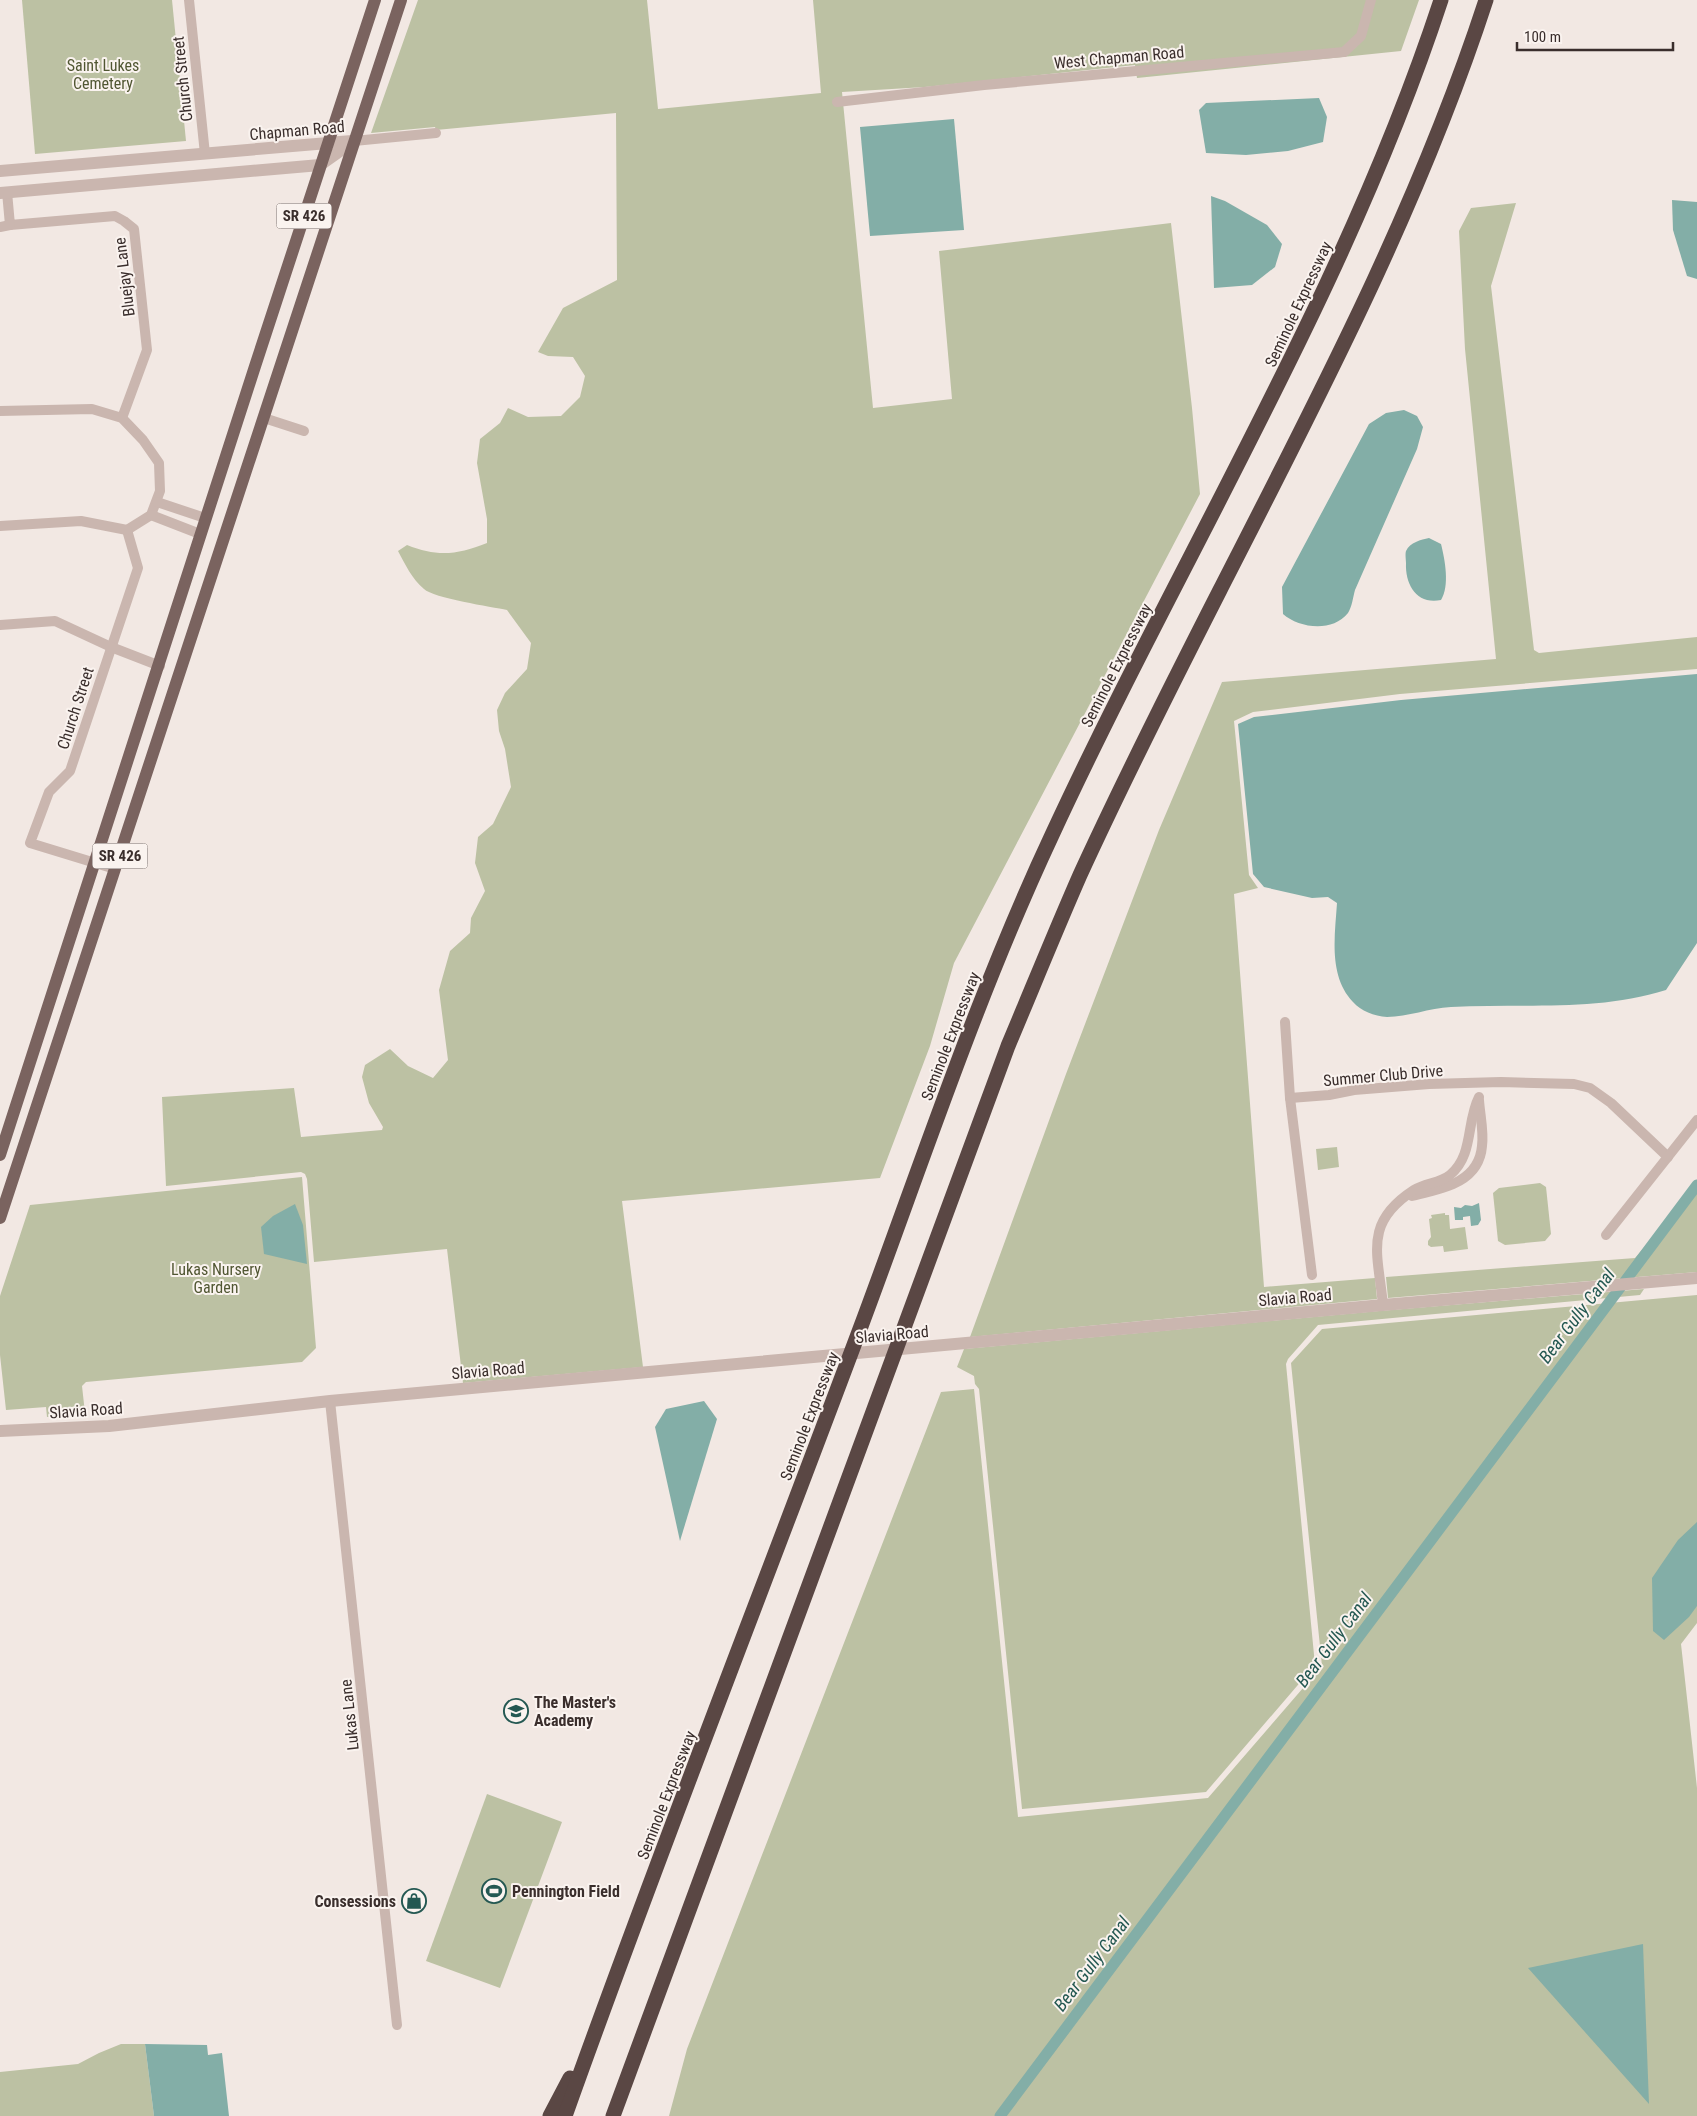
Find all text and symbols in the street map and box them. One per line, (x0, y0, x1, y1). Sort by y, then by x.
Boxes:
scale bar (1517, 20, 1673, 52)
text: 100 m (1524, 28, 1561, 46)
street label: Church Street (169, 35, 196, 122)
street label: West Chapman Road (1053, 42, 1185, 73)
park label: Saint Lukes Cemetery (67, 56, 139, 93)
street label: Chapman Road (249, 117, 345, 144)
road number: SR 426 (276, 204, 332, 228)
street label: Bluejay Lane (110, 236, 139, 318)
street label: Seminole Expressway (1261, 238, 1336, 370)
street label: Seminole Expressway (1077, 600, 1156, 730)
street label: Church Street (53, 664, 98, 752)
road number: SR 426 (92, 844, 148, 868)
street label: Seminole Expressway (917, 969, 984, 1103)
street label: Summer Club Drive (1322, 1061, 1444, 1090)
park label: Lukas Nursery Garden (171, 1260, 261, 1297)
water label: Bear Gully Canal (1534, 1264, 1619, 1367)
street label: Slavia Road (1258, 1285, 1332, 1310)
street label: Slavia Road (855, 1322, 929, 1347)
street label: Seminole Expressway (776, 1349, 843, 1483)
street label: Slavia Road (451, 1358, 525, 1383)
street label: Slavia Road (49, 1398, 123, 1423)
water label: Bear Gully Canal (1291, 1588, 1376, 1691)
street label: Lukas Lane (336, 1678, 363, 1751)
place label: The Master's Academy (534, 1693, 616, 1730)
school or university icon: The Master's Academy (503, 1698, 529, 1724)
street label: Seminole Expressway (633, 1728, 700, 1862)
sports icon: Pennington Field (481, 1878, 507, 1904)
place label: Pennington Field (512, 1882, 620, 1901)
shop icon: Consessions (401, 1888, 427, 1914)
place label: Consessions (314, 1892, 396, 1911)
water label: Bear Gully Canal (1049, 1912, 1134, 2015)

